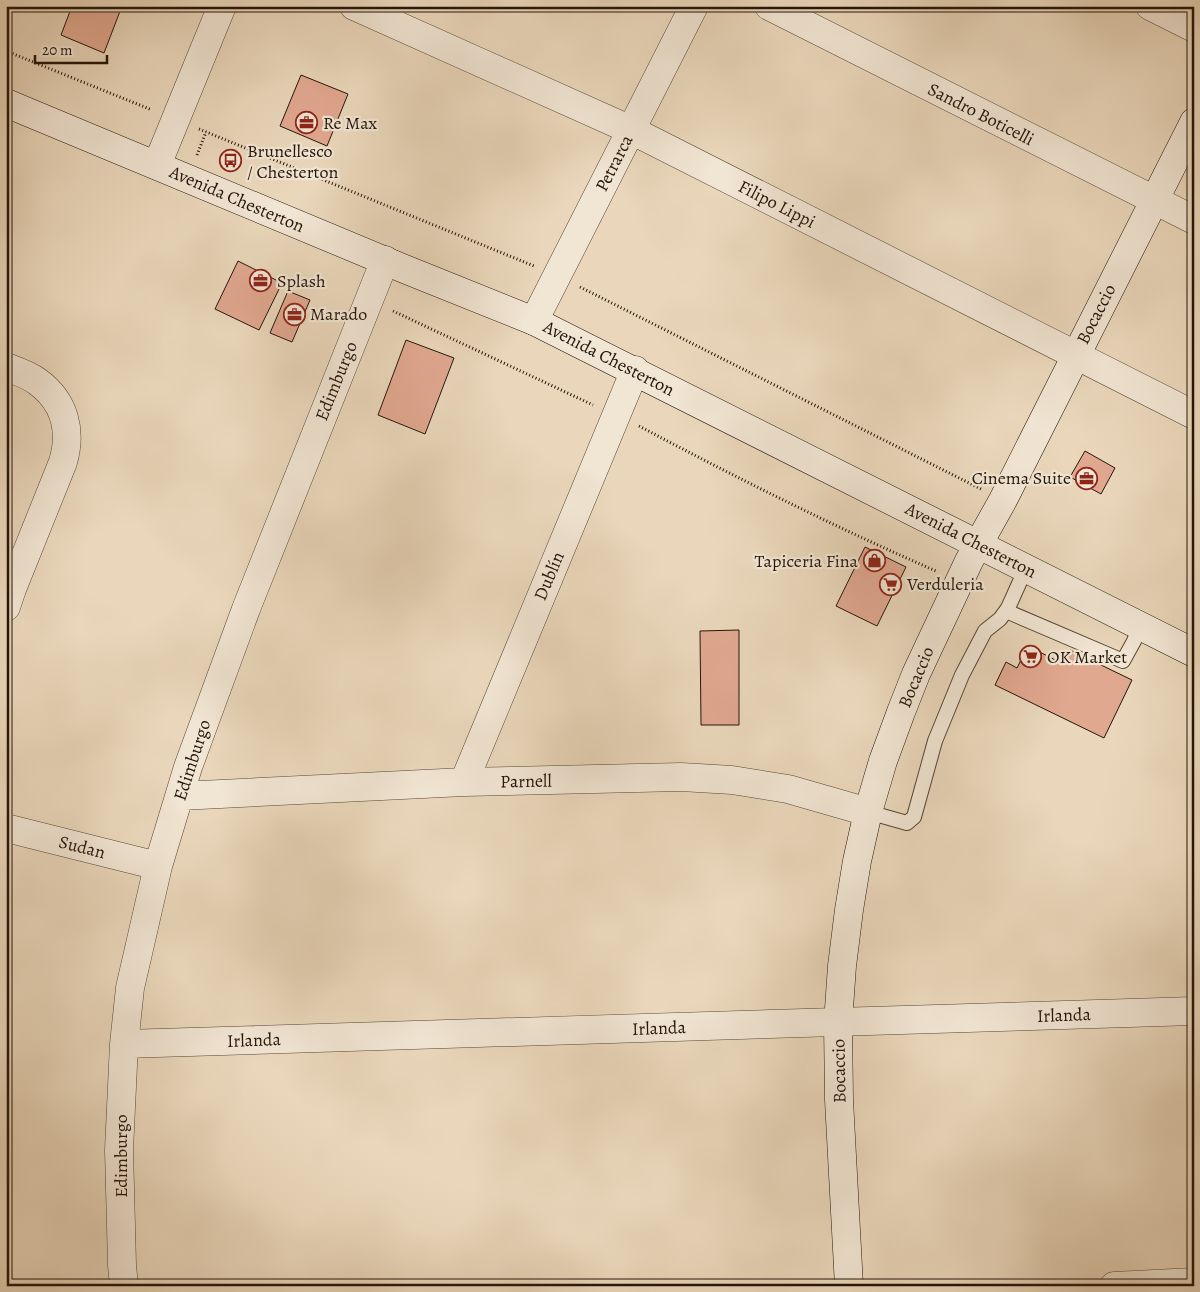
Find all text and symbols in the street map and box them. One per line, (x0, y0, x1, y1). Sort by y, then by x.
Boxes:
scale bar (35, 32, 108, 64)
text: 20 m (42, 40, 73, 60)
street label: Sandro Boticelli (924, 77, 1038, 151)
office icon: Re Max (295, 111, 319, 135)
place label: Re Max (323, 111, 378, 135)
street label: Petrarca (590, 130, 639, 196)
place label: Brunellesco / Chesterton (247, 139, 338, 184)
bus stop icon: Brunellesco / Chesterton (219, 149, 243, 173)
street label: Avenida Chesterton (165, 159, 308, 238)
street label: Filipo Lippi (734, 174, 820, 234)
office icon: Splash (249, 269, 273, 293)
place label: Splash (277, 269, 326, 293)
street label: Bocaccio (1071, 280, 1121, 348)
office icon: Marado (282, 302, 306, 326)
place label: Marado (310, 302, 367, 326)
street label: Avenida Chesterton (538, 314, 679, 402)
street label: Edimburgo (309, 338, 363, 424)
place label: Cinema Suite (972, 466, 1071, 490)
office icon: Cinema Suite (1075, 466, 1099, 490)
street label: Avenida Chesterton (900, 496, 1041, 584)
street label: Dublín (528, 548, 570, 604)
place label: Tapiceria Fina (755, 549, 859, 573)
shop icon: Tapiceria Fina (862, 549, 886, 573)
supermarket icon: Verduleria (879, 572, 903, 596)
place label: Verduleria (906, 572, 984, 596)
street label: Bocaccio (892, 643, 940, 711)
supermarket icon: OK Market (1019, 645, 1043, 669)
place label: OK Market (1047, 645, 1127, 669)
street label: Edimburgo (168, 716, 216, 803)
street label: Parnell (500, 769, 553, 793)
street label: Sudan (56, 830, 108, 864)
street label: Irlanda (1037, 1002, 1092, 1028)
street label: Irlanda (632, 1015, 687, 1041)
street label: Irlanda (227, 1027, 282, 1053)
street label: Bocaccio (826, 1039, 852, 1103)
street label: Edimburgo (109, 1114, 133, 1198)

